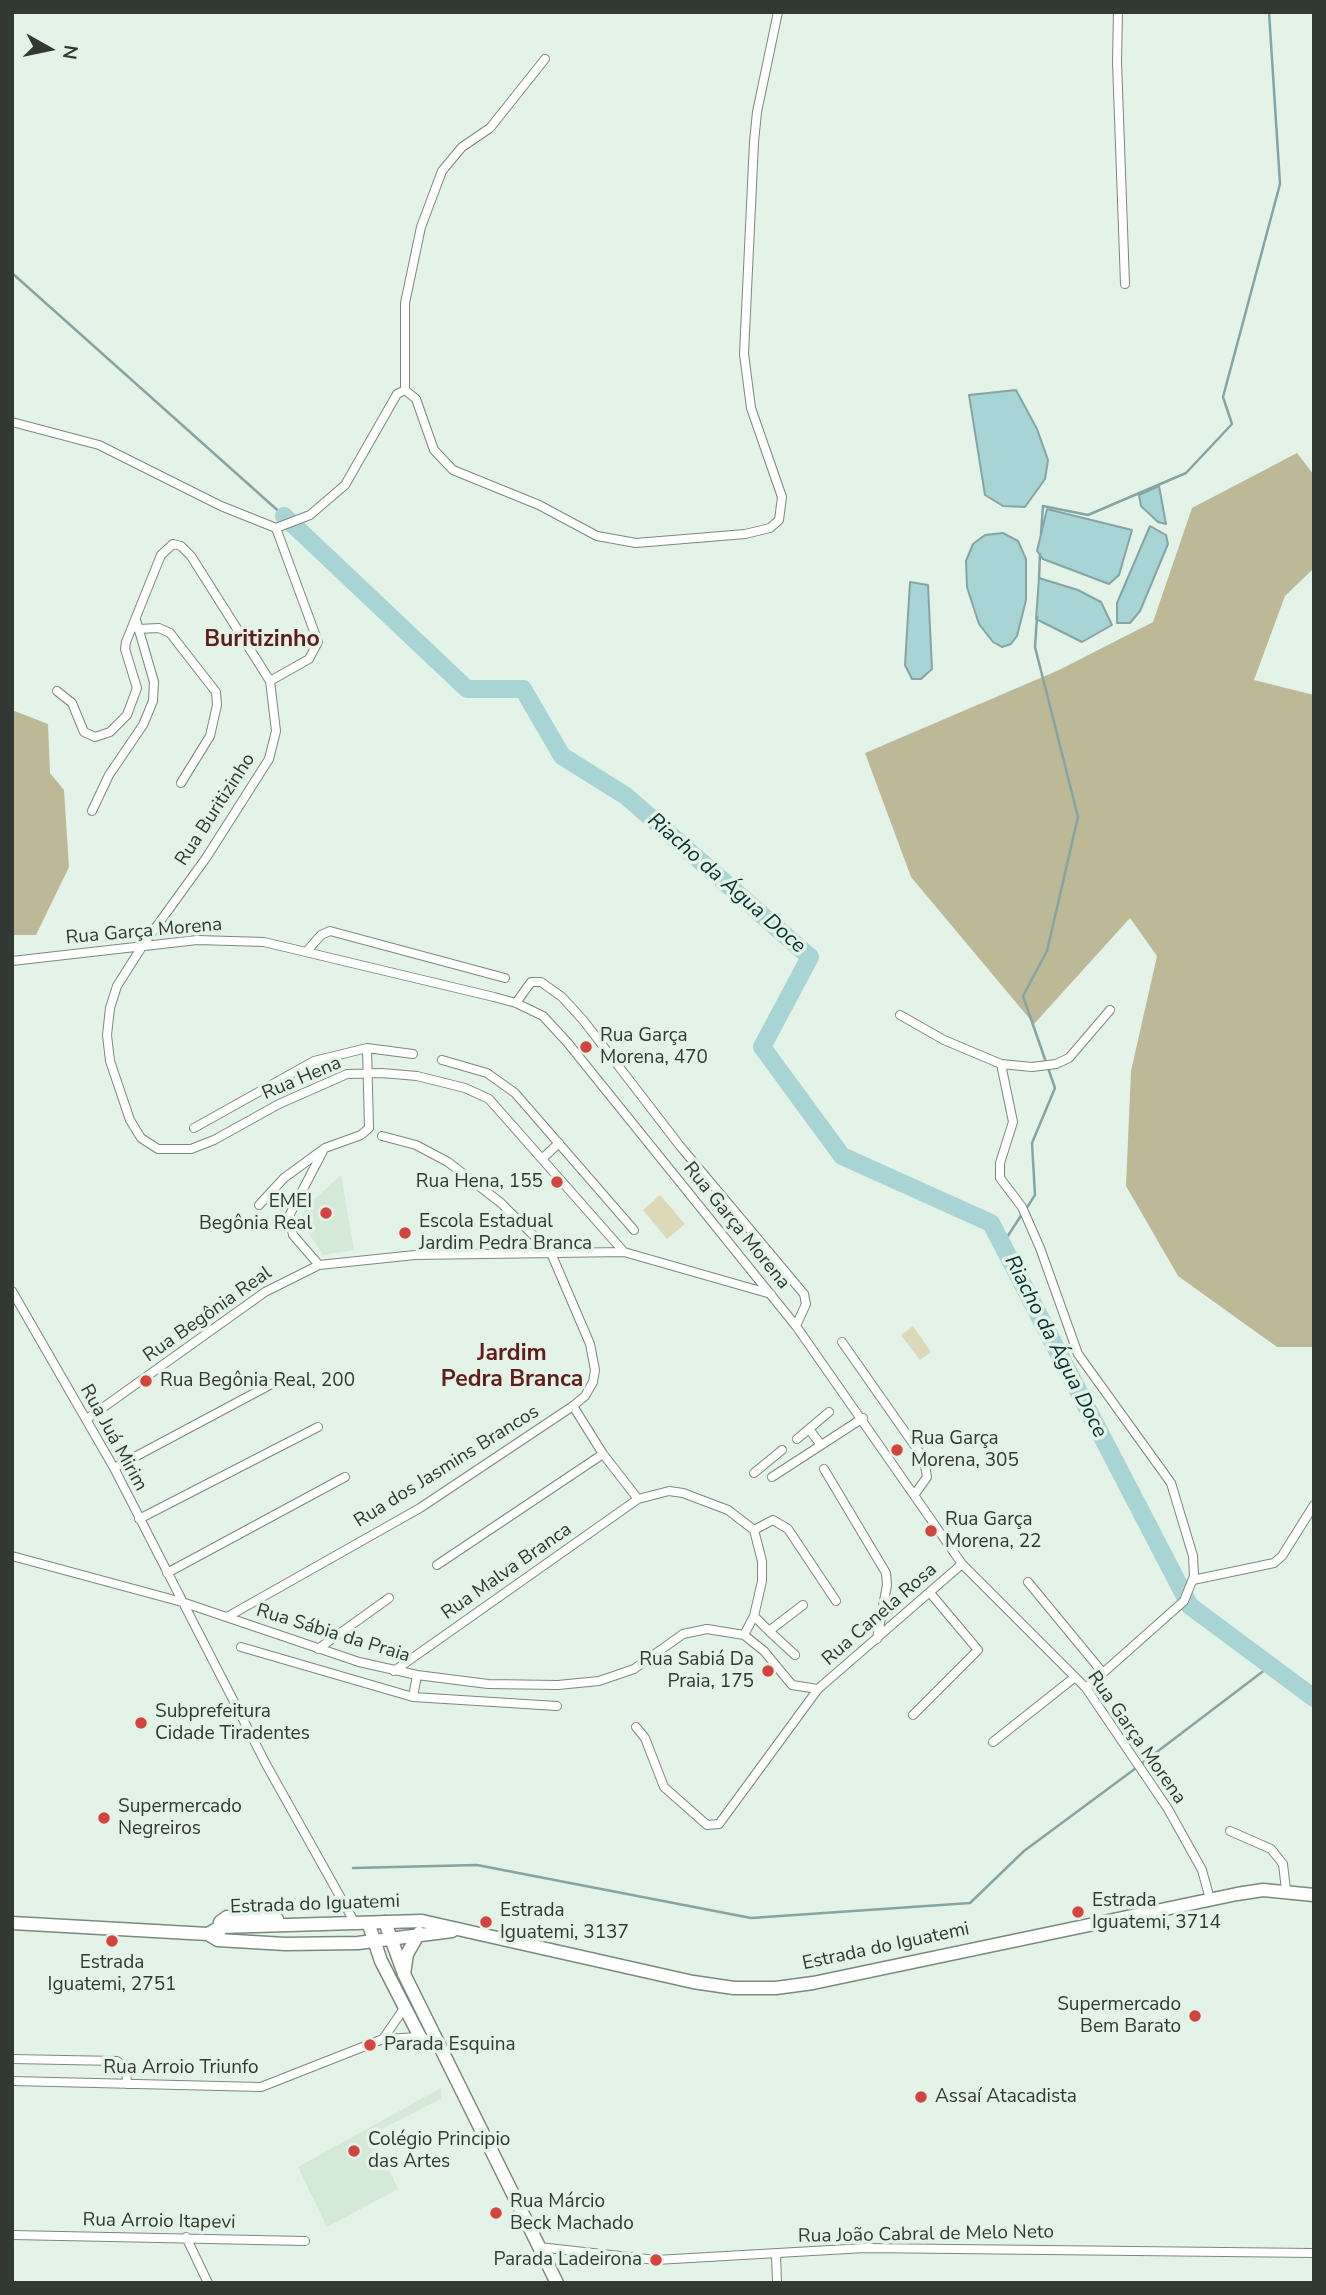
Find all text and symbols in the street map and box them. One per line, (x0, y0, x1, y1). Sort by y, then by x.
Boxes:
north arrow (14, 14, 84, 84)
text: N (56, 43, 84, 61)
district label: Buritizinho (204, 626, 320, 654)
street label: Rua Buritizinho (171, 750, 261, 870)
water label: Riacho da Água Doce (642, 808, 810, 960)
street label: Rua Garça Morena (65, 914, 223, 950)
place label: Rua Garça Morena, 470 (600, 1025, 708, 1069)
marker: Rua Garça Morena, 470 (578, 1039, 594, 1055)
street label: Rua Hena (259, 1052, 345, 1106)
street label: Rua Garça Morena (678, 1158, 794, 1294)
place label: Rua Hena, 155 (416, 1171, 543, 1193)
marker: Rua Hena, 155 (549, 1174, 565, 1190)
place label: EMEI Begônia Real (199, 1191, 312, 1235)
marker: EMEI Begônia Real (318, 1205, 334, 1221)
place label: Escola Estadual Jardim Pedra Branca (419, 1211, 592, 1255)
marker: Escola Estadual Jardim Pedra Branca (397, 1225, 413, 1241)
water label: Riacho da Água Doce (998, 1252, 1112, 1442)
street label: Rua Begônia Real (139, 1262, 277, 1368)
district label: Jardim Pedra Branca (441, 1340, 583, 1394)
place label: Rua Begônia Real, 200 (160, 1370, 355, 1392)
marker: Rua Begônia Real, 200 (138, 1373, 154, 1389)
street label: Rua Juá Mirim (74, 1381, 152, 1495)
street label: Rua dos Jasmins Brancos (350, 1401, 544, 1533)
place label: Rua Garça Morena, 305 (911, 1428, 1019, 1472)
marker: Rua Garça Morena, 305 (889, 1442, 905, 1458)
place label: Rua Garça Morena, 22 (945, 1509, 1041, 1553)
street label: Rua Malva Branca (437, 1519, 577, 1625)
marker: Rua Garça Morena, 22 (923, 1523, 939, 1539)
street label: Rua Canela Rosa (818, 1559, 942, 1671)
street label: Rua Sábia da Praia (253, 1600, 413, 1668)
place label: Rua Sabiá Da Praia, 175 (639, 1649, 754, 1693)
marker: Rua Sabiá Da Praia, 175 (760, 1663, 776, 1679)
street label: Rua Garça Morena (1082, 1667, 1190, 1809)
place label: Subprefeitura Cidade Tiradentes (155, 1701, 310, 1745)
marker: Subprefeitura Cidade Tiradentes (133, 1715, 149, 1731)
place label: Supermercado Negreiros (118, 1796, 242, 1840)
marker: Supermercado Negreiros (96, 1810, 112, 1826)
place label: Estrada Iguatemi, 3714 (1092, 1890, 1221, 1934)
street label: Estrada do Iguatemi (230, 1891, 400, 1919)
place label: Estrada Iguatemi, 3137 (500, 1900, 629, 1944)
marker: Estrada Iguatemi, 3714 (1070, 1904, 1086, 1920)
marker: Estrada Iguatemi, 3137 (478, 1914, 494, 1930)
street label: Estrada do Iguatemi (800, 1918, 972, 1976)
marker: Estrada Iguatemi, 2751 (104, 1933, 120, 1949)
place label: Estrada Iguatemi, 2751 (48, 1952, 176, 1996)
place label: Supermercado Bem Barato (1057, 1994, 1181, 2038)
marker: Supermercado Bem Barato (1187, 2008, 1203, 2024)
place label: Parada Esquina (384, 2034, 516, 2056)
marker: Parada Esquina (362, 2037, 378, 2053)
street label: Rua Arroio Triunfo (103, 2057, 259, 2079)
place label: Assaí Atacadista (935, 2086, 1077, 2108)
marker: Assaí Atacadista (913, 2089, 929, 2105)
place label: Colégio Principio das Artes (368, 2129, 510, 2173)
marker: Colégio Principio das Artes (346, 2143, 362, 2159)
place label: Rua Márcio Beck Machado (510, 2191, 634, 2235)
marker: Rua Márcio Beck Machado (488, 2205, 504, 2221)
street label: Rua Arroio Itapevi (82, 2209, 236, 2235)
street label: Rua João Cabral de Melo Neto (798, 2221, 1054, 2249)
place label: Parada Ladeirona (493, 2249, 642, 2271)
marker: Parada Ladeirona (648, 2252, 664, 2268)

